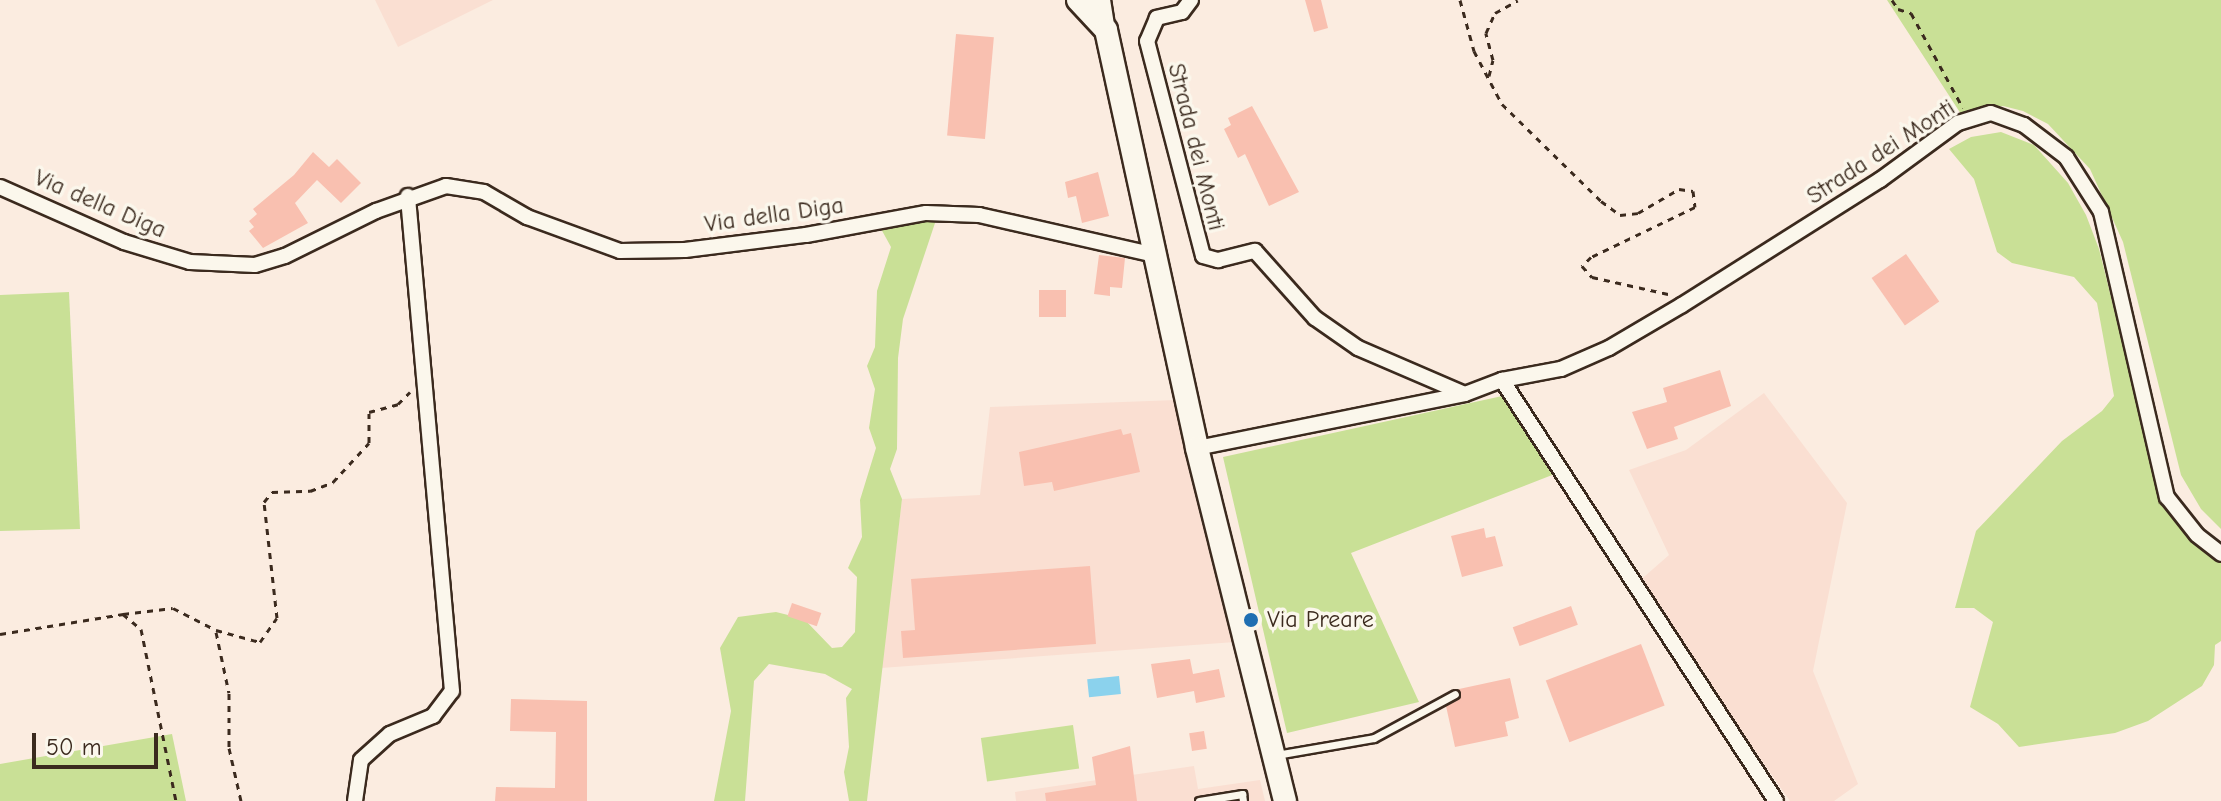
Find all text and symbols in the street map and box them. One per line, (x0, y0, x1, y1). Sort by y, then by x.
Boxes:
street label: Strada dei Monti (1161, 60, 1231, 234)
street label: Strada dei Monti (1801, 93, 1961, 211)
street label: Via della Diga (30, 163, 170, 245)
street label: Via della Diga (703, 191, 845, 239)
place label: Via Preare (1267, 606, 1374, 634)
marker: Via Preare (1242, 611, 1260, 629)
scale bar (36, 717, 162, 767)
text: 50 m (46, 733, 102, 761)

